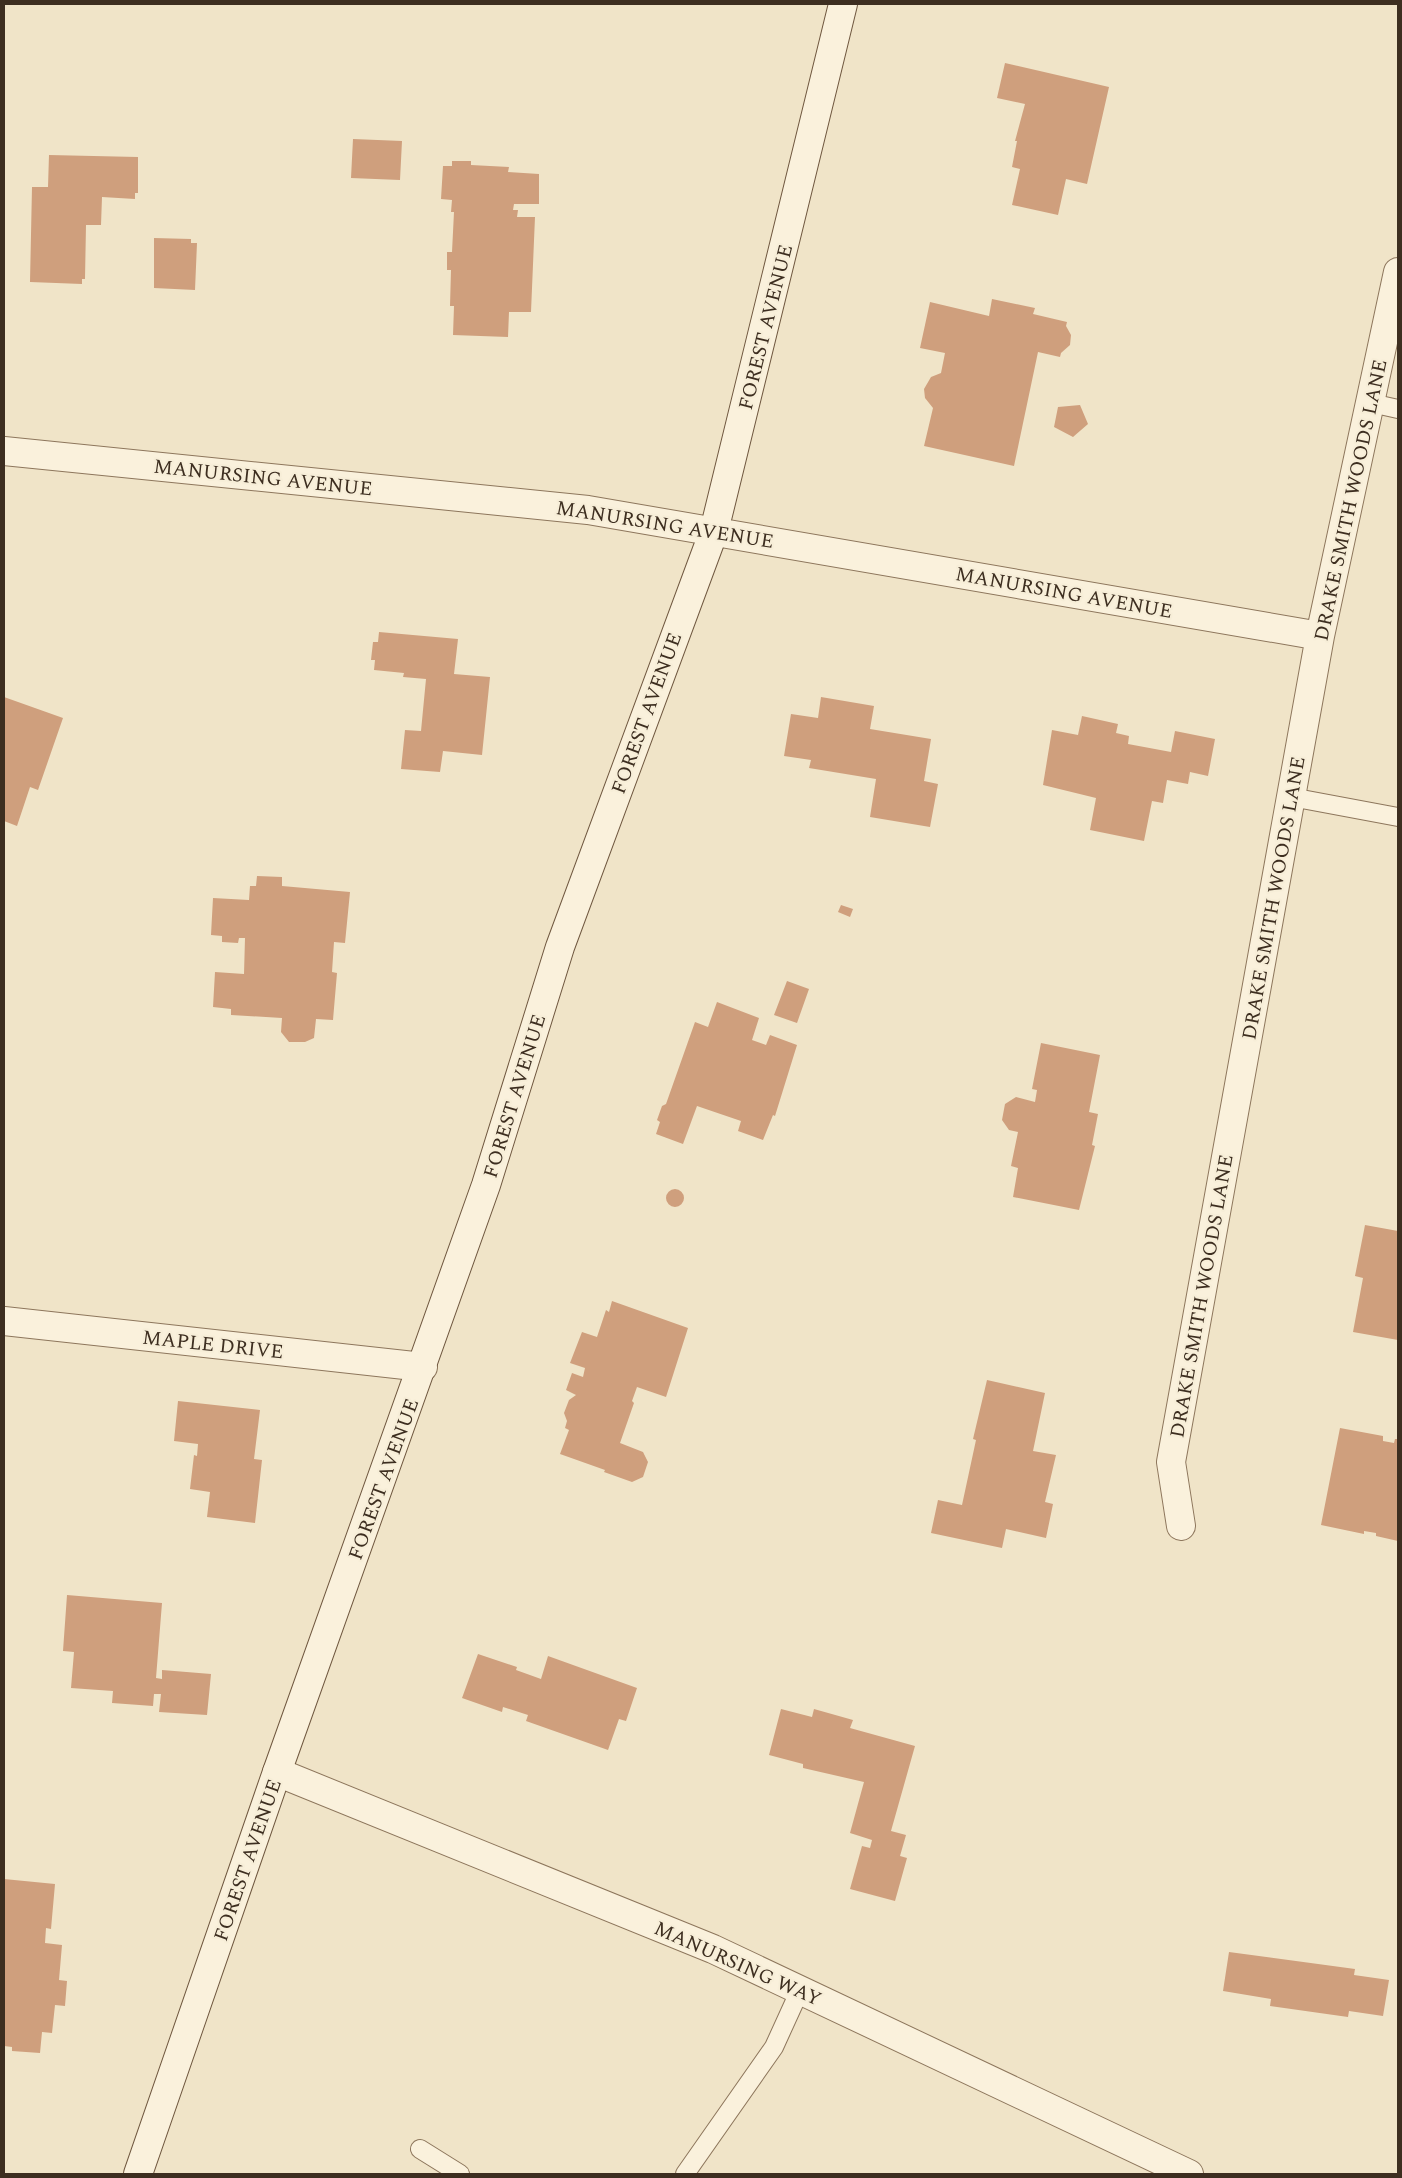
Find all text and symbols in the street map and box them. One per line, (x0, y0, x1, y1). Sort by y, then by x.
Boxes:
street label: FOREST AVENUE (731, 241, 801, 413)
street label: DRAKE SMITH WOODS LANE (1306, 357, 1396, 644)
street label: MANURSING AVENUE (152, 452, 374, 504)
street label: MANURSING AVENUE (554, 493, 776, 557)
street label: MANURSING AVENUE (953, 559, 1175, 627)
street label: FOREST AVENUE (604, 628, 690, 798)
street label: DRAKE SMITH WOODS LANE (1234, 754, 1314, 1042)
street label: FOREST AVENUE (476, 1011, 554, 1182)
street label: DRAKE SMITH WOODS LANE (1162, 1152, 1242, 1440)
street label: MAPLE DRIVE (141, 1323, 285, 1367)
street label: FOREST AVENUE (341, 1394, 427, 1564)
street label: FOREST AVENUE (206, 1775, 290, 1945)
street label: MANURSING WAY (649, 1914, 826, 2014)

